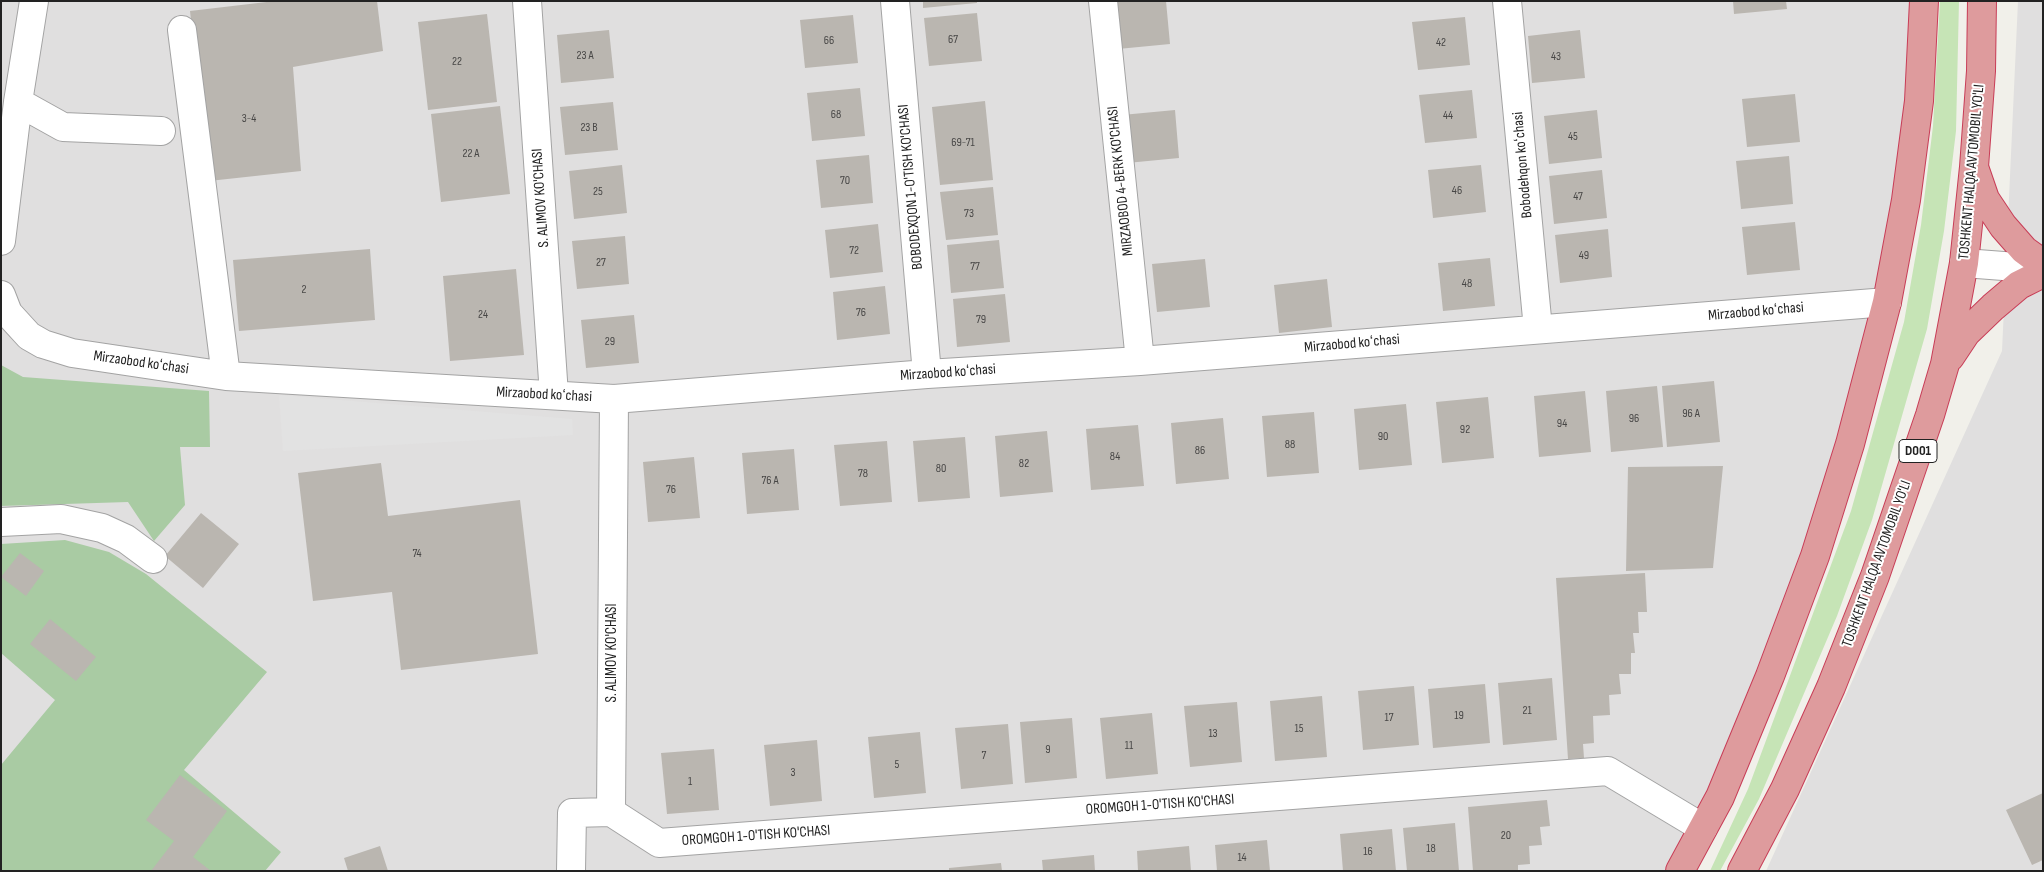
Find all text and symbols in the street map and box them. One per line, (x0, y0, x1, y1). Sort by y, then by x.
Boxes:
house number: 67 (948, 33, 958, 47)
house number: 66 (824, 34, 834, 48)
house number: 42 (1436, 36, 1446, 50)
house number: 23 A (576, 49, 594, 63)
house number: 43 (1551, 50, 1561, 64)
house number: 22 (452, 55, 462, 69)
street label: TOSHKENT HALQA AVTOMOBIL YO'LI (1955, 84, 1989, 260)
street label: BOBODEXQON 1-O'TISH KO'CHASI (895, 104, 927, 270)
street label: MIRZAOBOD 4-BERK KO'CHASI (1104, 105, 1138, 257)
house number: 68 (831, 108, 841, 122)
house number: 44 (1443, 109, 1453, 123)
street label: Bobodehqon koʻchasi (1509, 111, 1537, 219)
house number: 3-4 (242, 112, 256, 126)
house number: 23 B (580, 121, 598, 135)
house number: 45 (1568, 130, 1578, 144)
house number: 69-71 (951, 136, 975, 150)
house number: 22 A (463, 147, 479, 161)
street label: S. ALIMOV KO'CHASI (529, 148, 553, 248)
house number: 70 (840, 174, 850, 188)
house number: 46 (1452, 184, 1462, 198)
house number: 25 (593, 185, 603, 199)
house number: 47 (1573, 190, 1583, 204)
house number: 73 (964, 207, 974, 221)
house number: 72 (849, 244, 859, 258)
house number: 49 (1579, 249, 1589, 263)
house number: 27 (596, 256, 606, 270)
house number: 77 (970, 260, 980, 274)
house number: 48 (1462, 277, 1472, 291)
house number: 2 (302, 283, 306, 297)
street label: Mirzaobod koʻchasi (1707, 299, 1805, 325)
house number: 76 (856, 306, 866, 320)
house number: 24 (478, 308, 488, 322)
house number: 79 (976, 313, 986, 327)
street label: Mirzaobod koʻchasi (1303, 331, 1401, 357)
house number: 29 (605, 335, 615, 349)
street label: Mirzaobod koʻchasi (92, 347, 190, 379)
street label: Mirzaobod koʻchasi (900, 361, 996, 385)
street label: Mirzaobod koʻchasi (496, 384, 592, 406)
house number: 96 А (1682, 407, 1700, 421)
house number: 96 (1629, 412, 1639, 426)
house number: 94 (1557, 417, 1567, 431)
house number: 92 (1460, 423, 1470, 437)
house number: 90 (1378, 430, 1388, 444)
house number: 88 (1285, 438, 1295, 452)
road number: D001 (1899, 440, 1937, 462)
house number: 86 (1195, 444, 1205, 458)
house number: 84 (1110, 450, 1120, 464)
house number: 82 (1019, 457, 1029, 471)
house number: 80 (936, 462, 946, 476)
house number: 78 (858, 467, 868, 481)
house number: 76 А (761, 474, 779, 488)
street label: TOSHKENT HALQA AVTOMOBIL YO'LI (1838, 478, 1916, 650)
house number: 76 (666, 483, 676, 497)
house number: 74 (412, 547, 422, 561)
street label: S. ALIMOV KO'CHASI (603, 603, 621, 703)
house number: 21 (1522, 704, 1532, 718)
house number: 19 (1454, 709, 1464, 723)
house number: 17 (1385, 711, 1393, 725)
house number: 15 (1294, 722, 1304, 736)
house number: 13 (1208, 727, 1218, 741)
house number: 11 (1125, 739, 1133, 753)
house number: 9 (1045, 743, 1051, 757)
house number: 7 (982, 749, 986, 763)
house number: 5 (895, 758, 899, 772)
house number: 3 (790, 766, 796, 780)
house number: 1 (688, 775, 692, 789)
street label: OROMGOH 1-O'TISH KO'CHASI (1085, 791, 1235, 819)
street label: OROMGOH 1-O'TISH KO'CHASI (681, 822, 831, 850)
house number: 20 (1501, 829, 1511, 843)
house number: 18 (1426, 842, 1436, 856)
house number: 16 (1363, 845, 1373, 859)
house number: 14 (1237, 851, 1247, 865)

